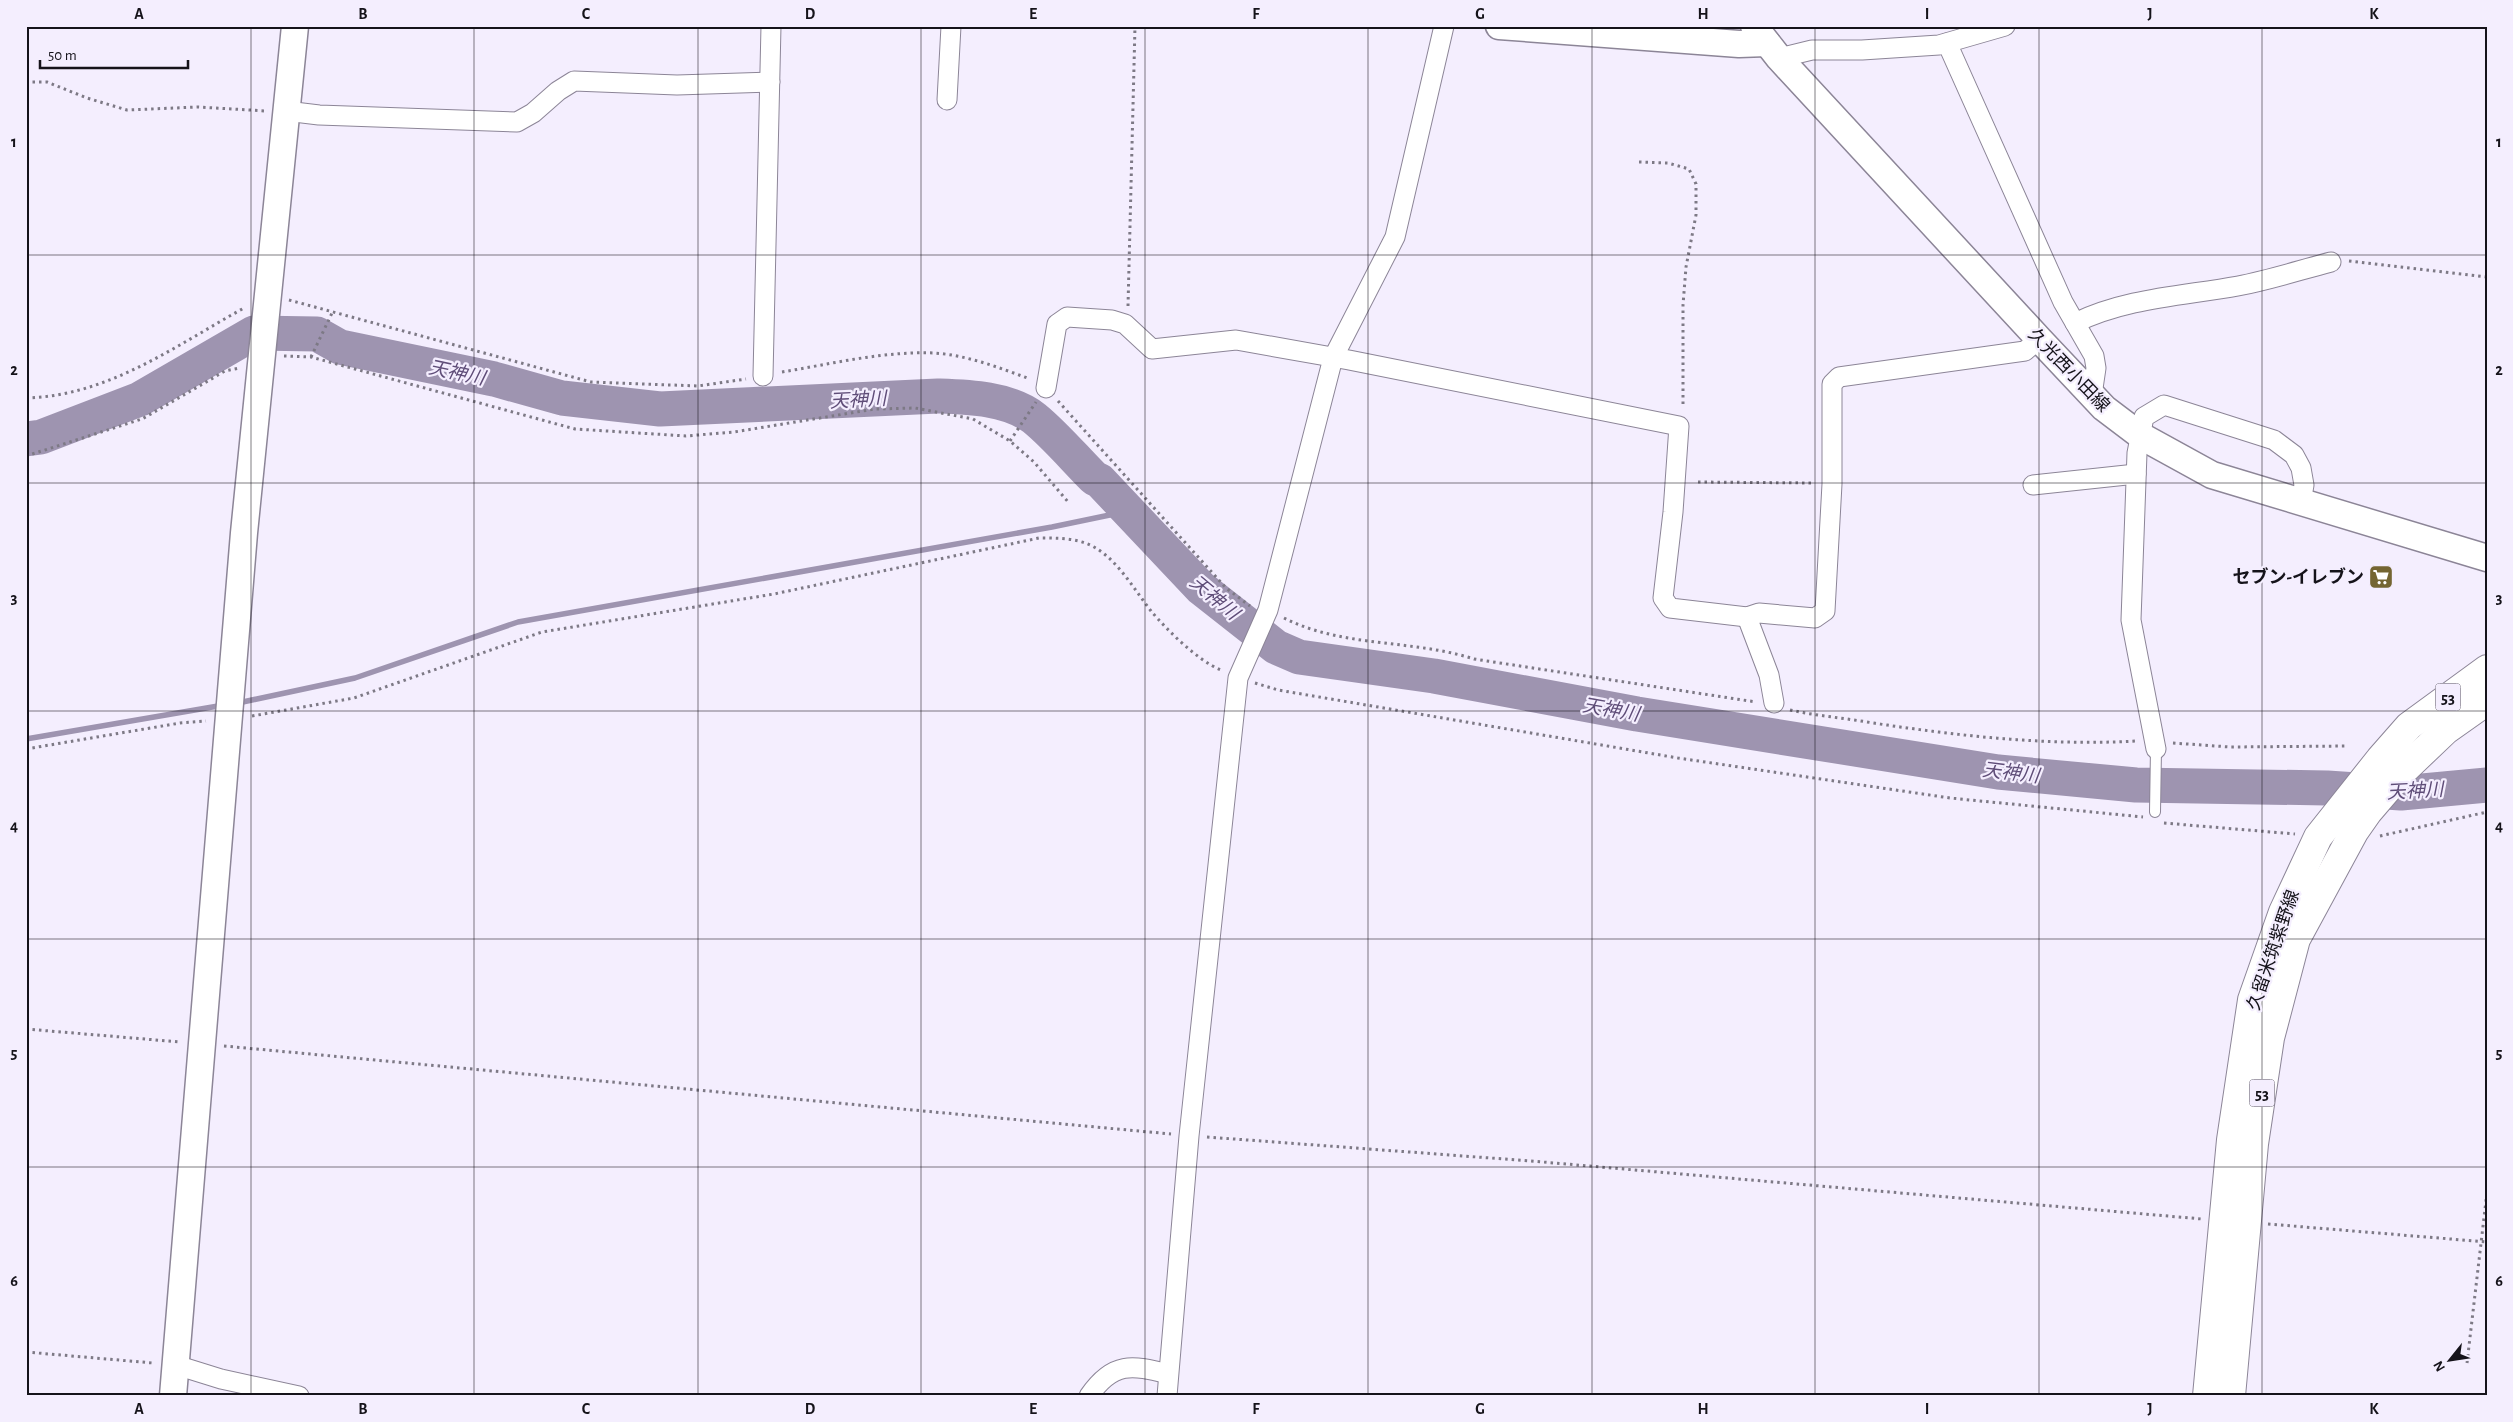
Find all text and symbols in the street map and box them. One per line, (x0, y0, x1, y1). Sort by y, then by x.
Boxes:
text: A (134, 6, 144, 22)
text: B (358, 6, 368, 22)
text: C (582, 6, 591, 22)
text: D (805, 6, 816, 22)
text: E (1029, 6, 1037, 22)
text: F (1252, 6, 1260, 22)
text: G (1475, 6, 1485, 22)
text: H (1697, 6, 1709, 22)
text: I (1925, 6, 1929, 22)
text: J (2147, 6, 2153, 22)
text: K (2369, 6, 2379, 22)
scale bar (40, 38, 188, 70)
text: 50 m (48, 48, 77, 63)
text: 1 (11, 134, 17, 150)
text: 1 (2496, 134, 2502, 150)
street label: 久光西小田線 (2024, 324, 2114, 416)
water label: 天神川 (427, 357, 489, 389)
text: 2 (10, 362, 18, 378)
text: 2 (2495, 362, 2503, 378)
water label: 天神川 (829, 388, 889, 411)
supermarket icon: セブン-イレブン (2368, 564, 2394, 590)
place label: セブン-イレブン (2233, 567, 2364, 587)
water label: 天神川 (1186, 572, 1244, 625)
text: 3 (11, 590, 18, 606)
text: 3 (2496, 590, 2503, 606)
road number: 53 (2436, 684, 2460, 710)
water label: 天神川 (1581, 695, 1643, 725)
water label: 天神川 (1981, 760, 2042, 787)
water label: 天神川 (2386, 779, 2446, 802)
text: 4 (10, 818, 18, 834)
text: 4 (2495, 818, 2503, 834)
street label: 久留米筑紫野線 (2243, 887, 2303, 1013)
text: 5 (11, 1045, 18, 1061)
text: 5 (2496, 1045, 2503, 1061)
road number: 53 (2250, 1080, 2274, 1106)
text: 6 (10, 1273, 18, 1289)
text: 6 (2495, 1273, 2503, 1289)
north arrow (2426, 1334, 2476, 1384)
text: N (2431, 1358, 2448, 1374)
text: A (134, 1401, 144, 1417)
text: B (358, 1401, 368, 1417)
text: C (582, 1401, 591, 1417)
text: D (805, 1401, 816, 1417)
text: E (1029, 1401, 1037, 1417)
text: F (1252, 1401, 1260, 1417)
text: G (1475, 1401, 1485, 1417)
text: H (1697, 1401, 1709, 1417)
text: I (1925, 1401, 1929, 1417)
text: J (2147, 1401, 2153, 1417)
text: K (2369, 1401, 2379, 1417)

